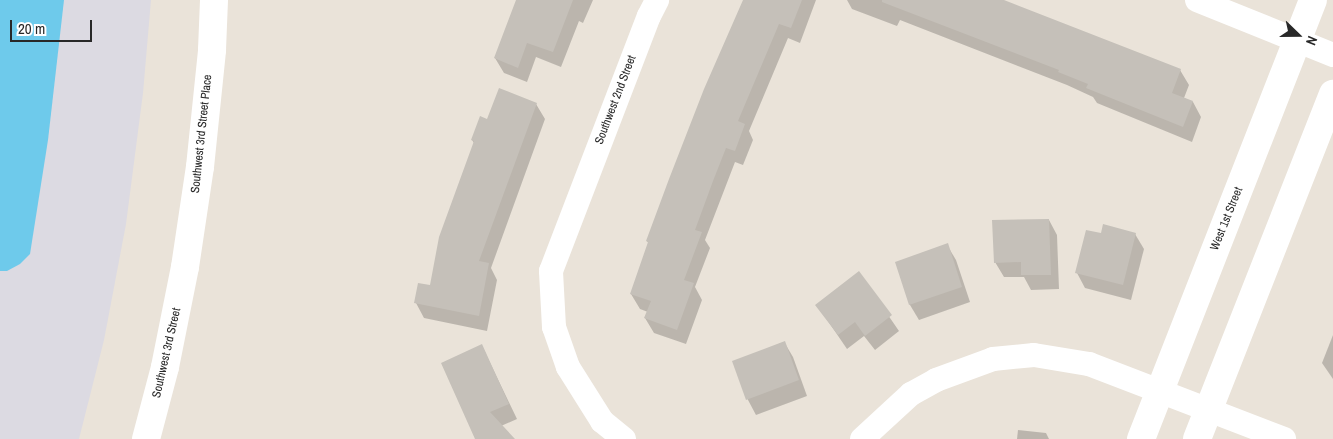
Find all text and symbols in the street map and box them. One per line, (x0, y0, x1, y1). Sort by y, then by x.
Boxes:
scale bar (12, 10, 95, 42)
north arrow (1273, 10, 1323, 60)
text: 20 m (18, 18, 45, 39)
text: N (1302, 33, 1322, 48)
street label: Southwest 2nd Street (592, 53, 640, 147)
street label: Southwest 3rd Street Place (189, 74, 215, 194)
street label: West 1st Street (1208, 185, 1246, 253)
street label: Southwest 3rd Street (150, 307, 184, 399)

